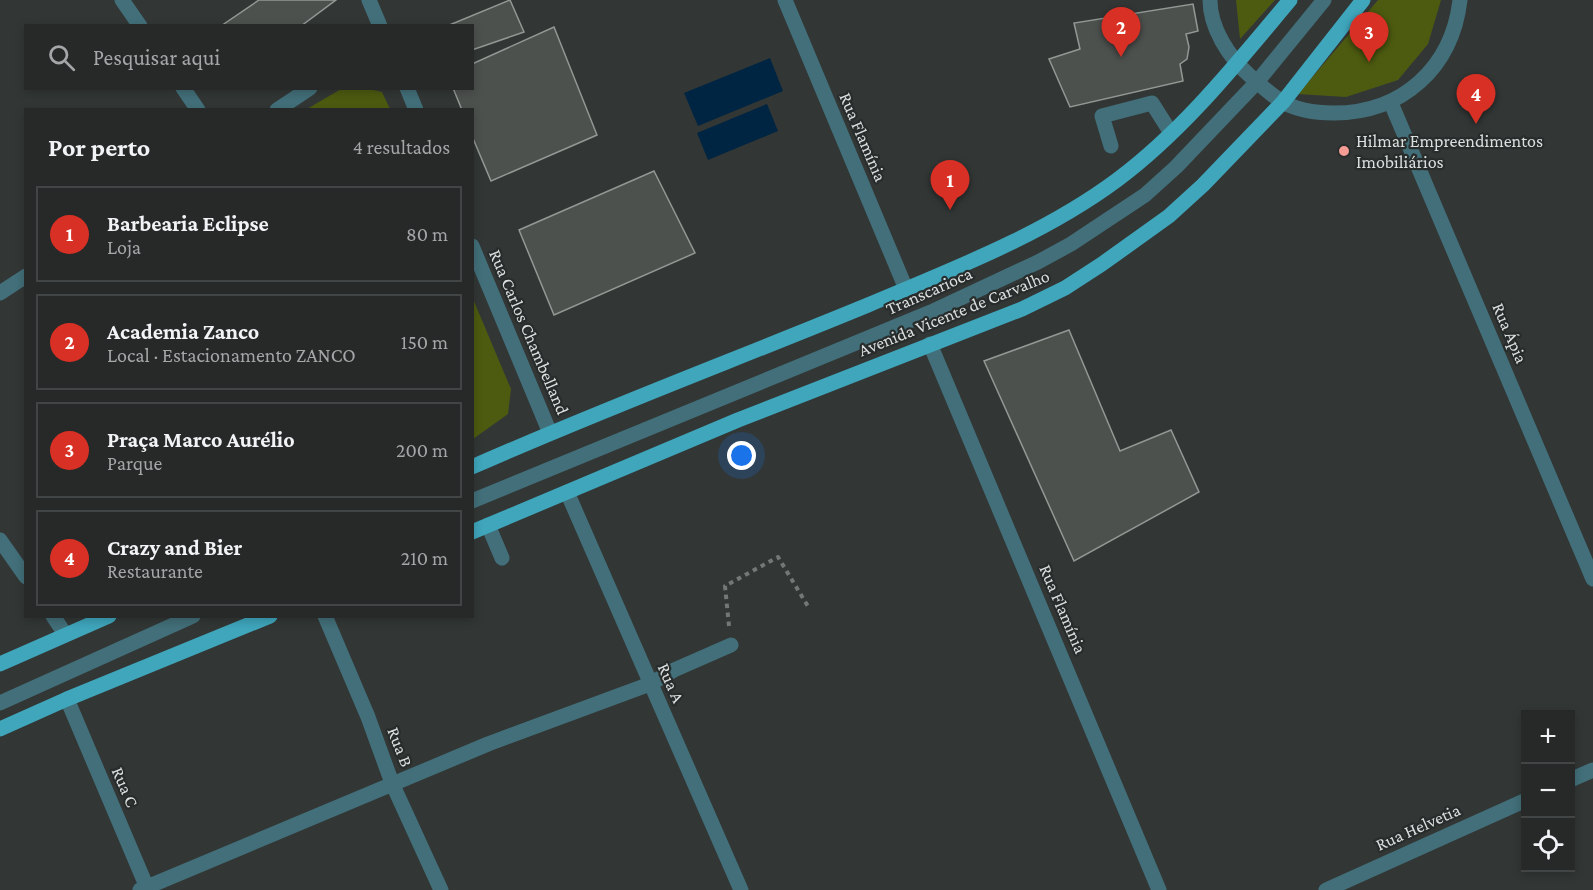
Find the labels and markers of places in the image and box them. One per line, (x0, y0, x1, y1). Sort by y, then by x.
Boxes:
pin: 2 (1102, 8, 1140, 57)
pin: 3 (1350, 13, 1388, 62)
pin: 4 (1456, 74, 1496, 124)
place label: Hilmar Empreendimentos Imobiliários (1356, 131, 1543, 172)
marker: Hilmar Empreendimentos Imobiliários (1337, 144, 1351, 158)
pin: 1 (930, 160, 970, 210)

